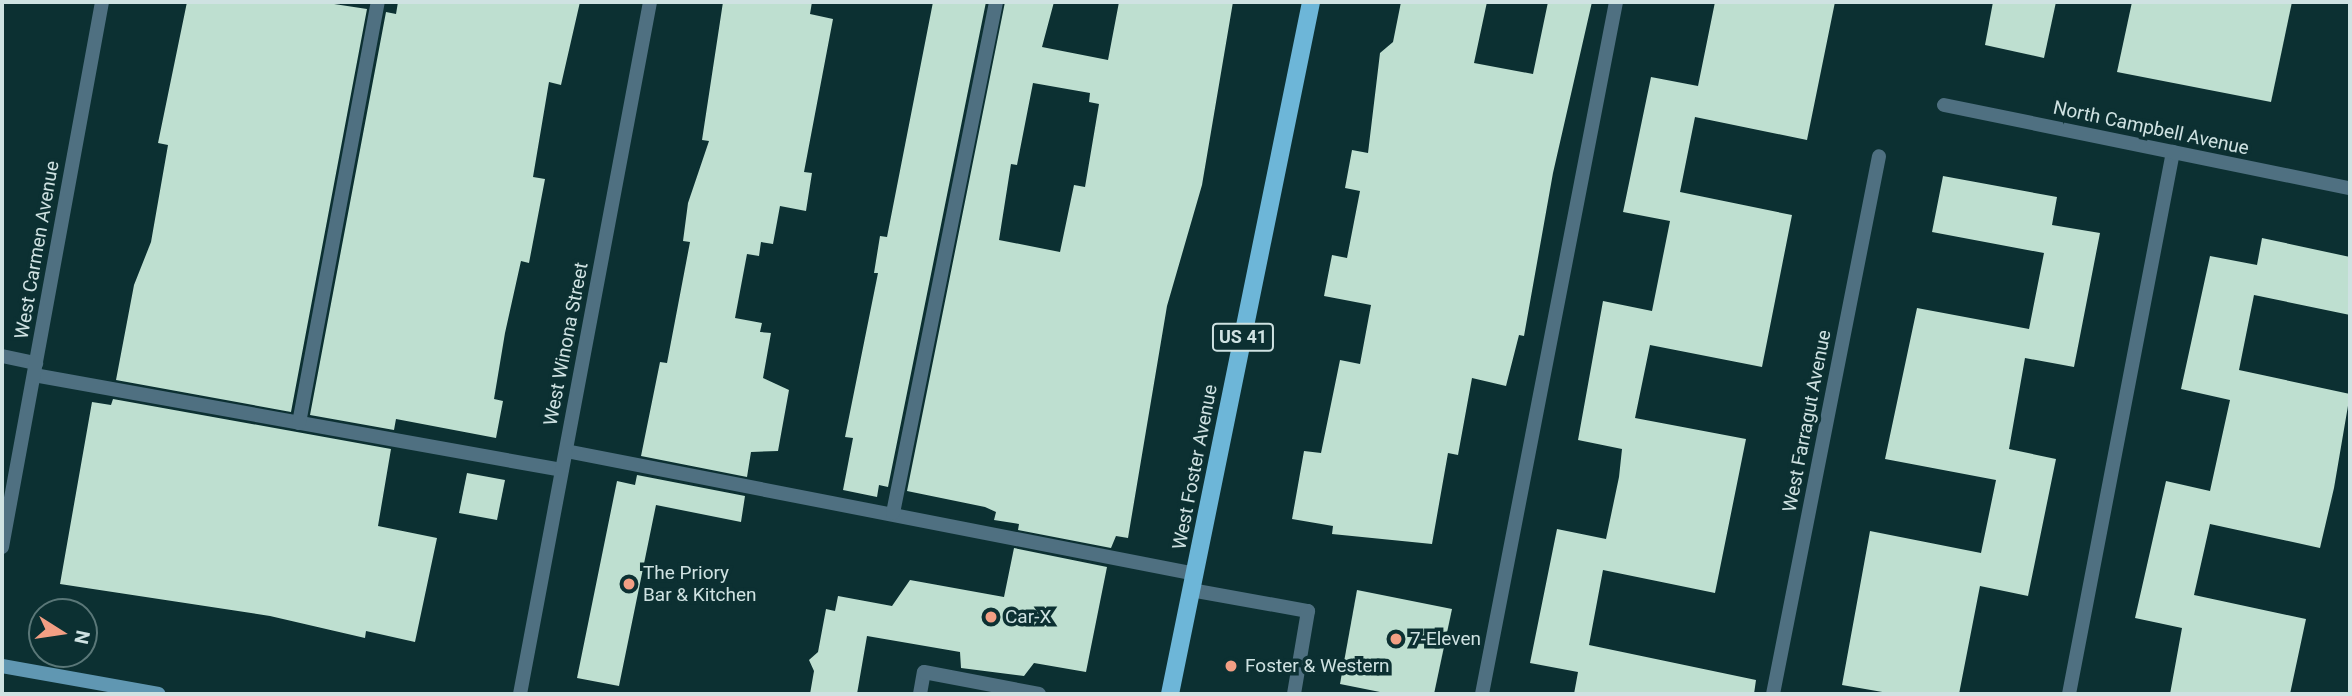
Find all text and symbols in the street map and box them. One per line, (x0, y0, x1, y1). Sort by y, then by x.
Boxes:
street label: North Campbell Avenue (2051, 96, 2251, 160)
street label: West Carmen Avenue (10, 159, 64, 341)
street label: West Winona Street (539, 260, 593, 428)
road number: US 41 (1212, 323, 1274, 352)
street label: West Farragut Avenue (1778, 328, 1836, 514)
street label: West Foster Avenue (1168, 382, 1222, 552)
place label: The Priory Bar & Kitchen (643, 562, 757, 606)
marker: The Priory Bar & Kitchen (621, 576, 637, 592)
north arrow (28, 598, 98, 668)
place label: Car-X (1005, 606, 1051, 628)
marker: Car-X (983, 609, 999, 625)
text: N (69, 628, 95, 646)
place label: 7-Eleven (1410, 628, 1481, 650)
marker: 7-Eleven (1388, 631, 1404, 647)
place label: Foster & Western (1245, 655, 1390, 677)
marker: Foster & Western (1223, 658, 1239, 674)

